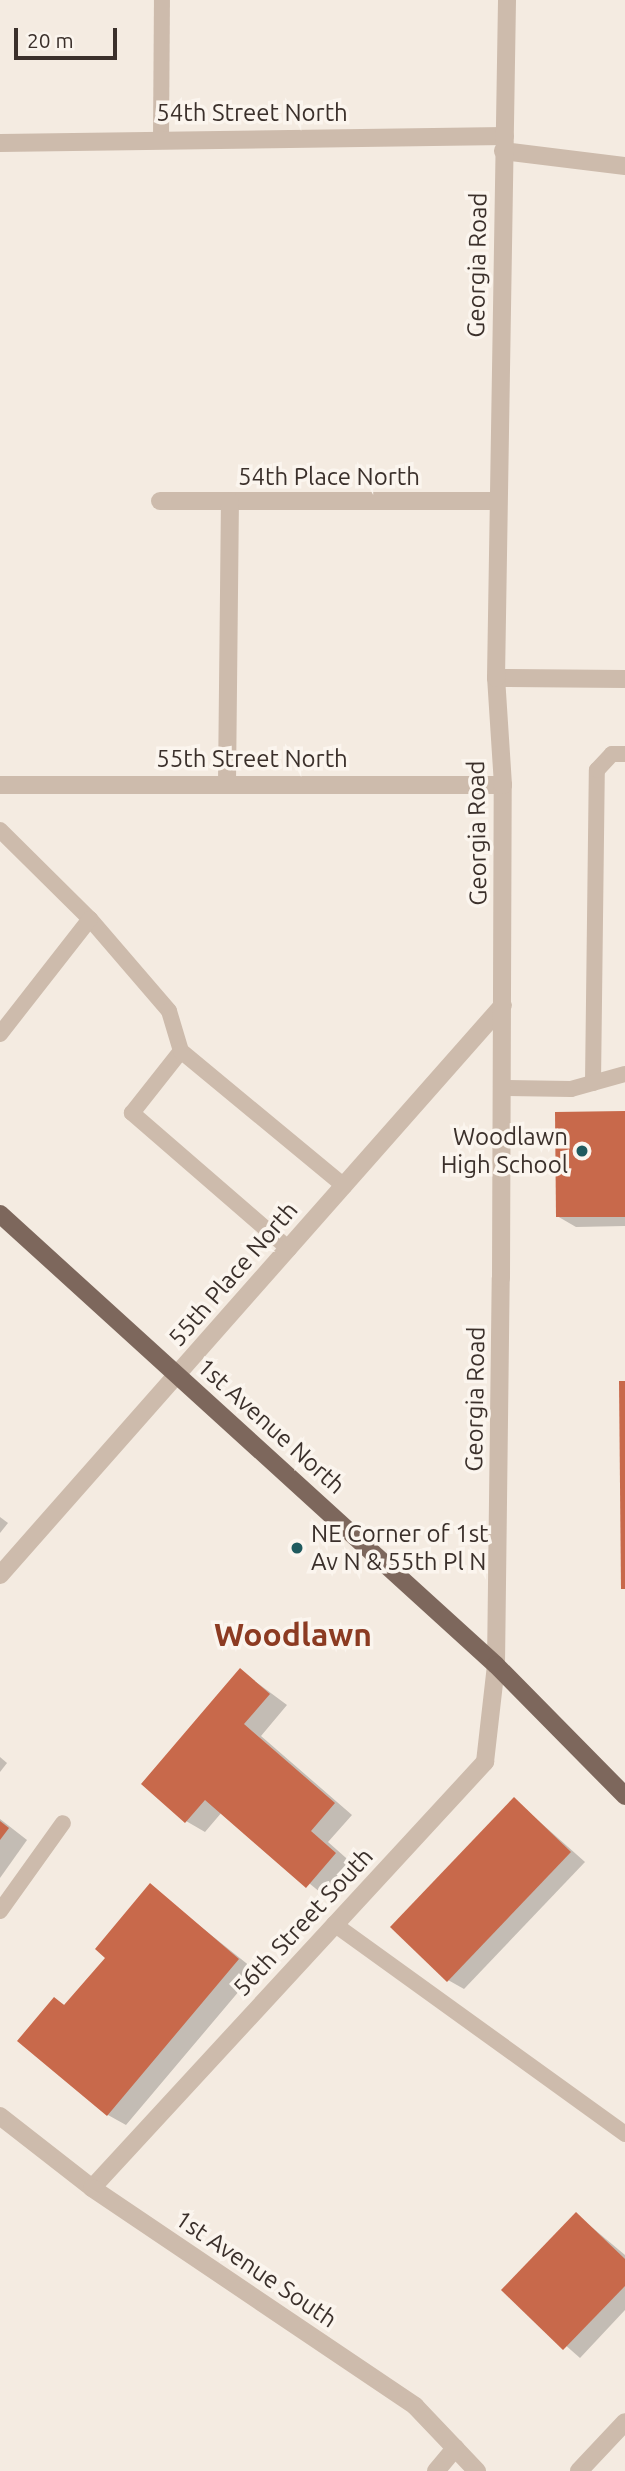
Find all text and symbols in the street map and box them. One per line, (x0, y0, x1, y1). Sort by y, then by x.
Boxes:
scale bar (18, 14, 121, 58)
text: 20 m (27, 28, 74, 52)
street label: 54th Street North (156, 99, 348, 127)
street label: Georgia Road (461, 192, 493, 338)
street label: 54th Place North (238, 463, 420, 491)
street label: 55th Street North (156, 745, 348, 773)
street label: Georgia Road (461, 760, 493, 906)
place label: Woodlawn High School (441, 1123, 568, 1179)
marker: Woodlawn High School (574, 1143, 590, 1159)
street label: 55th Place North (162, 1196, 304, 1352)
street label: Georgia Road (459, 1326, 491, 1472)
street label: 1st Avenue North (191, 1352, 351, 1500)
place label: NE Corner of 1st Av N & 55th Pl N (311, 1520, 489, 1576)
marker: NE Corner of 1st Av N & 55th Pl N (289, 1540, 305, 1556)
district label: Woodlawn (214, 1615, 372, 1653)
street label: 56th Street South (227, 1842, 379, 2002)
street label: 1st Avenue South (170, 2204, 342, 2334)

